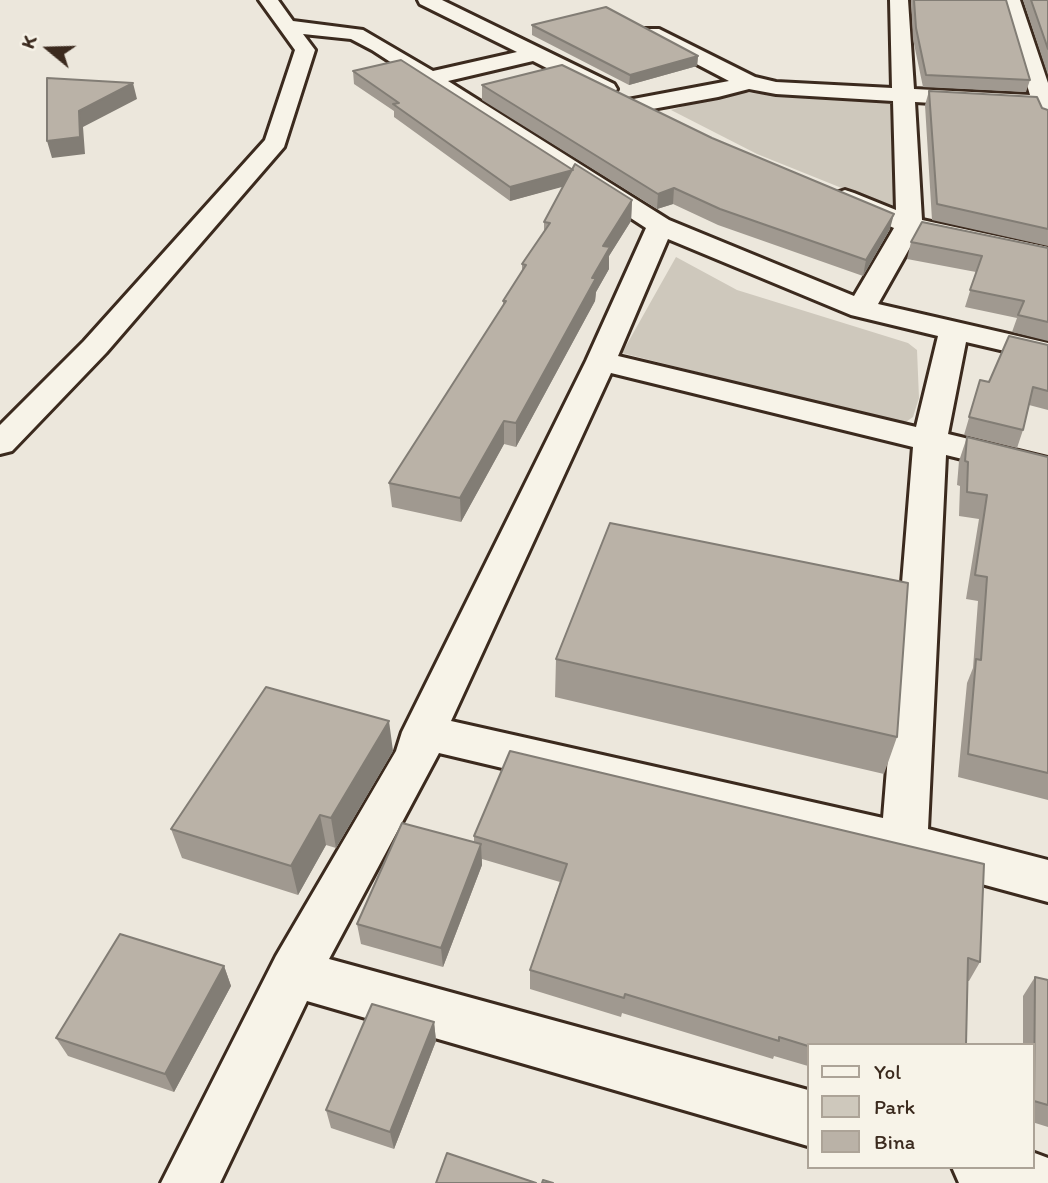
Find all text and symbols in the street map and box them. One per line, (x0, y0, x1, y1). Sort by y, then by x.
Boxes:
north arrow (14, 14, 84, 84)
text: K (16, 33, 42, 51)
legend (806, 1043, 1034, 1169)
text: Yol (874, 1059, 901, 1084)
text: Park (874, 1094, 915, 1119)
text: Bina (874, 1129, 915, 1154)

